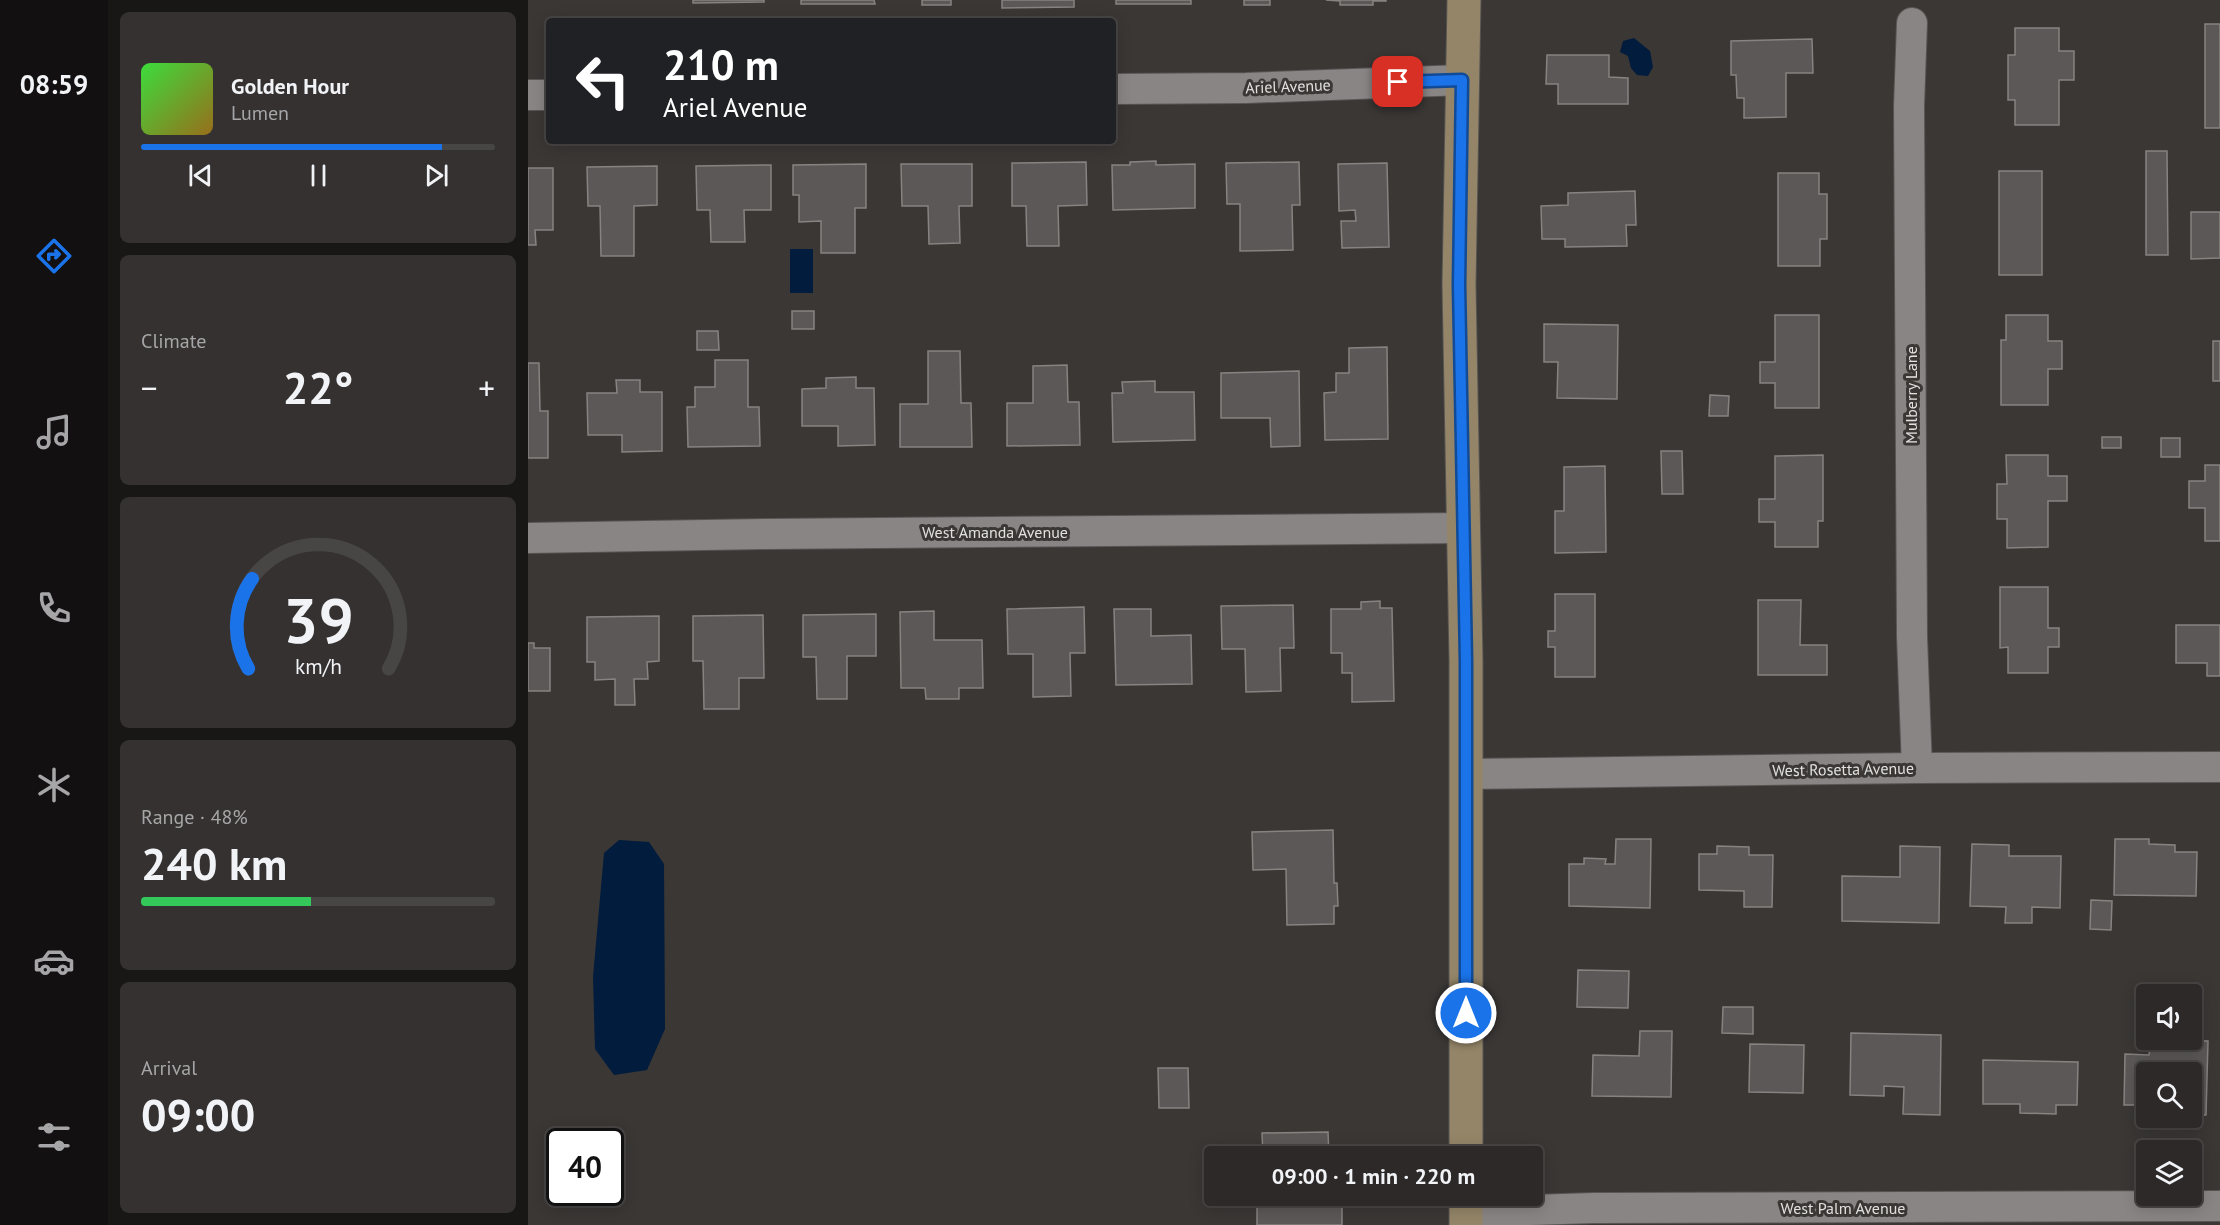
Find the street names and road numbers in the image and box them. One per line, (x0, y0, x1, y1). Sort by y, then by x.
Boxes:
street label: Ariel Avenue (1245, 75, 1331, 97)
street label: Mulberry Lane (1901, 346, 1921, 444)
street label: West Amanda Avenue (922, 522, 1068, 542)
street label: West Rosetta Avenue (1772, 758, 1914, 780)
street label: West Palm Avenue (1781, 1198, 1905, 1218)

